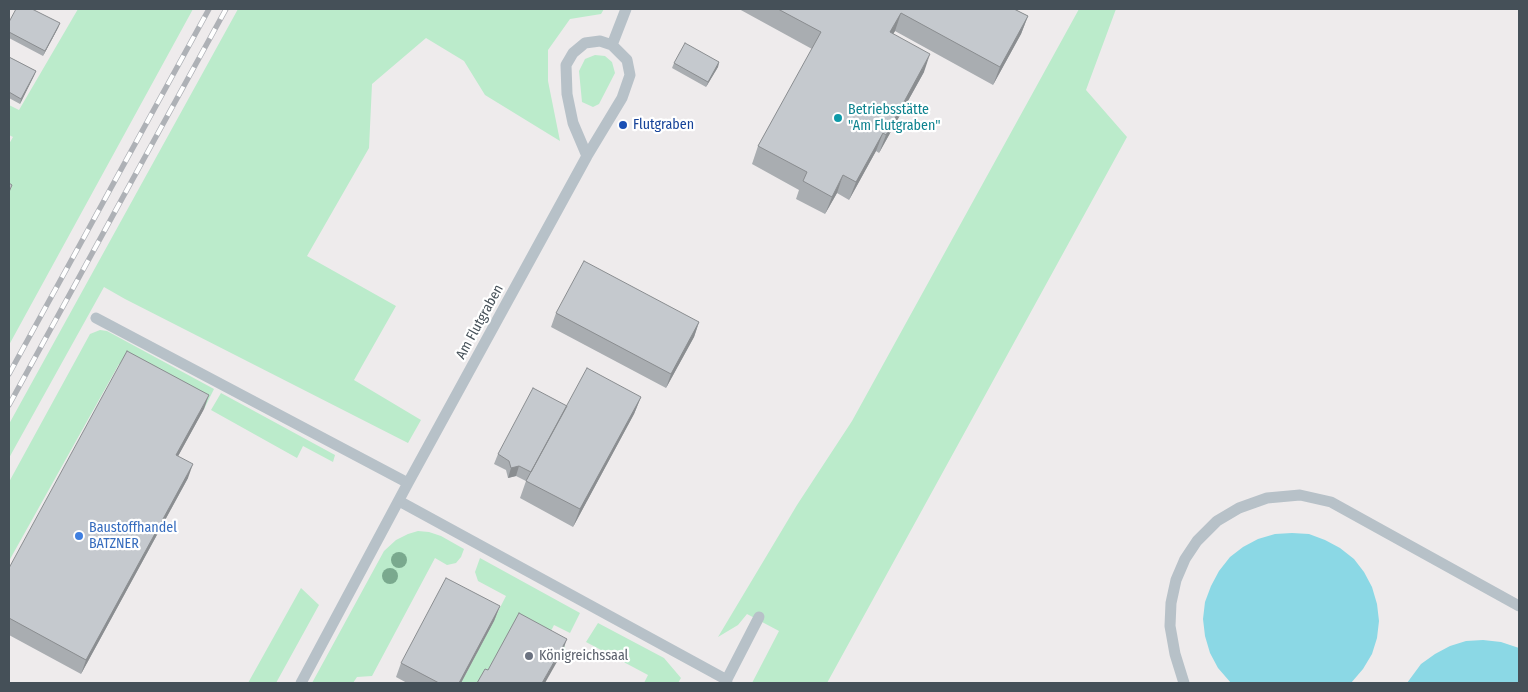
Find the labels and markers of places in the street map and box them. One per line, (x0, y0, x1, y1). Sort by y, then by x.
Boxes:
place label: Betriebsstätte "Am Flutgraben" (848, 102, 940, 134)
marker: Betriebsstätte "Am Flutgraben" (832, 112, 844, 124)
place label: Flutgraben (633, 117, 694, 133)
marker: Flutgraben (617, 119, 629, 131)
place label: Baustoffhandel BATZNER (89, 520, 177, 552)
marker: Baustoffhandel BATZNER (73, 530, 85, 542)
place label: Königreichssaal (539, 648, 628, 664)
marker: Königreichssaal (523, 650, 535, 662)

